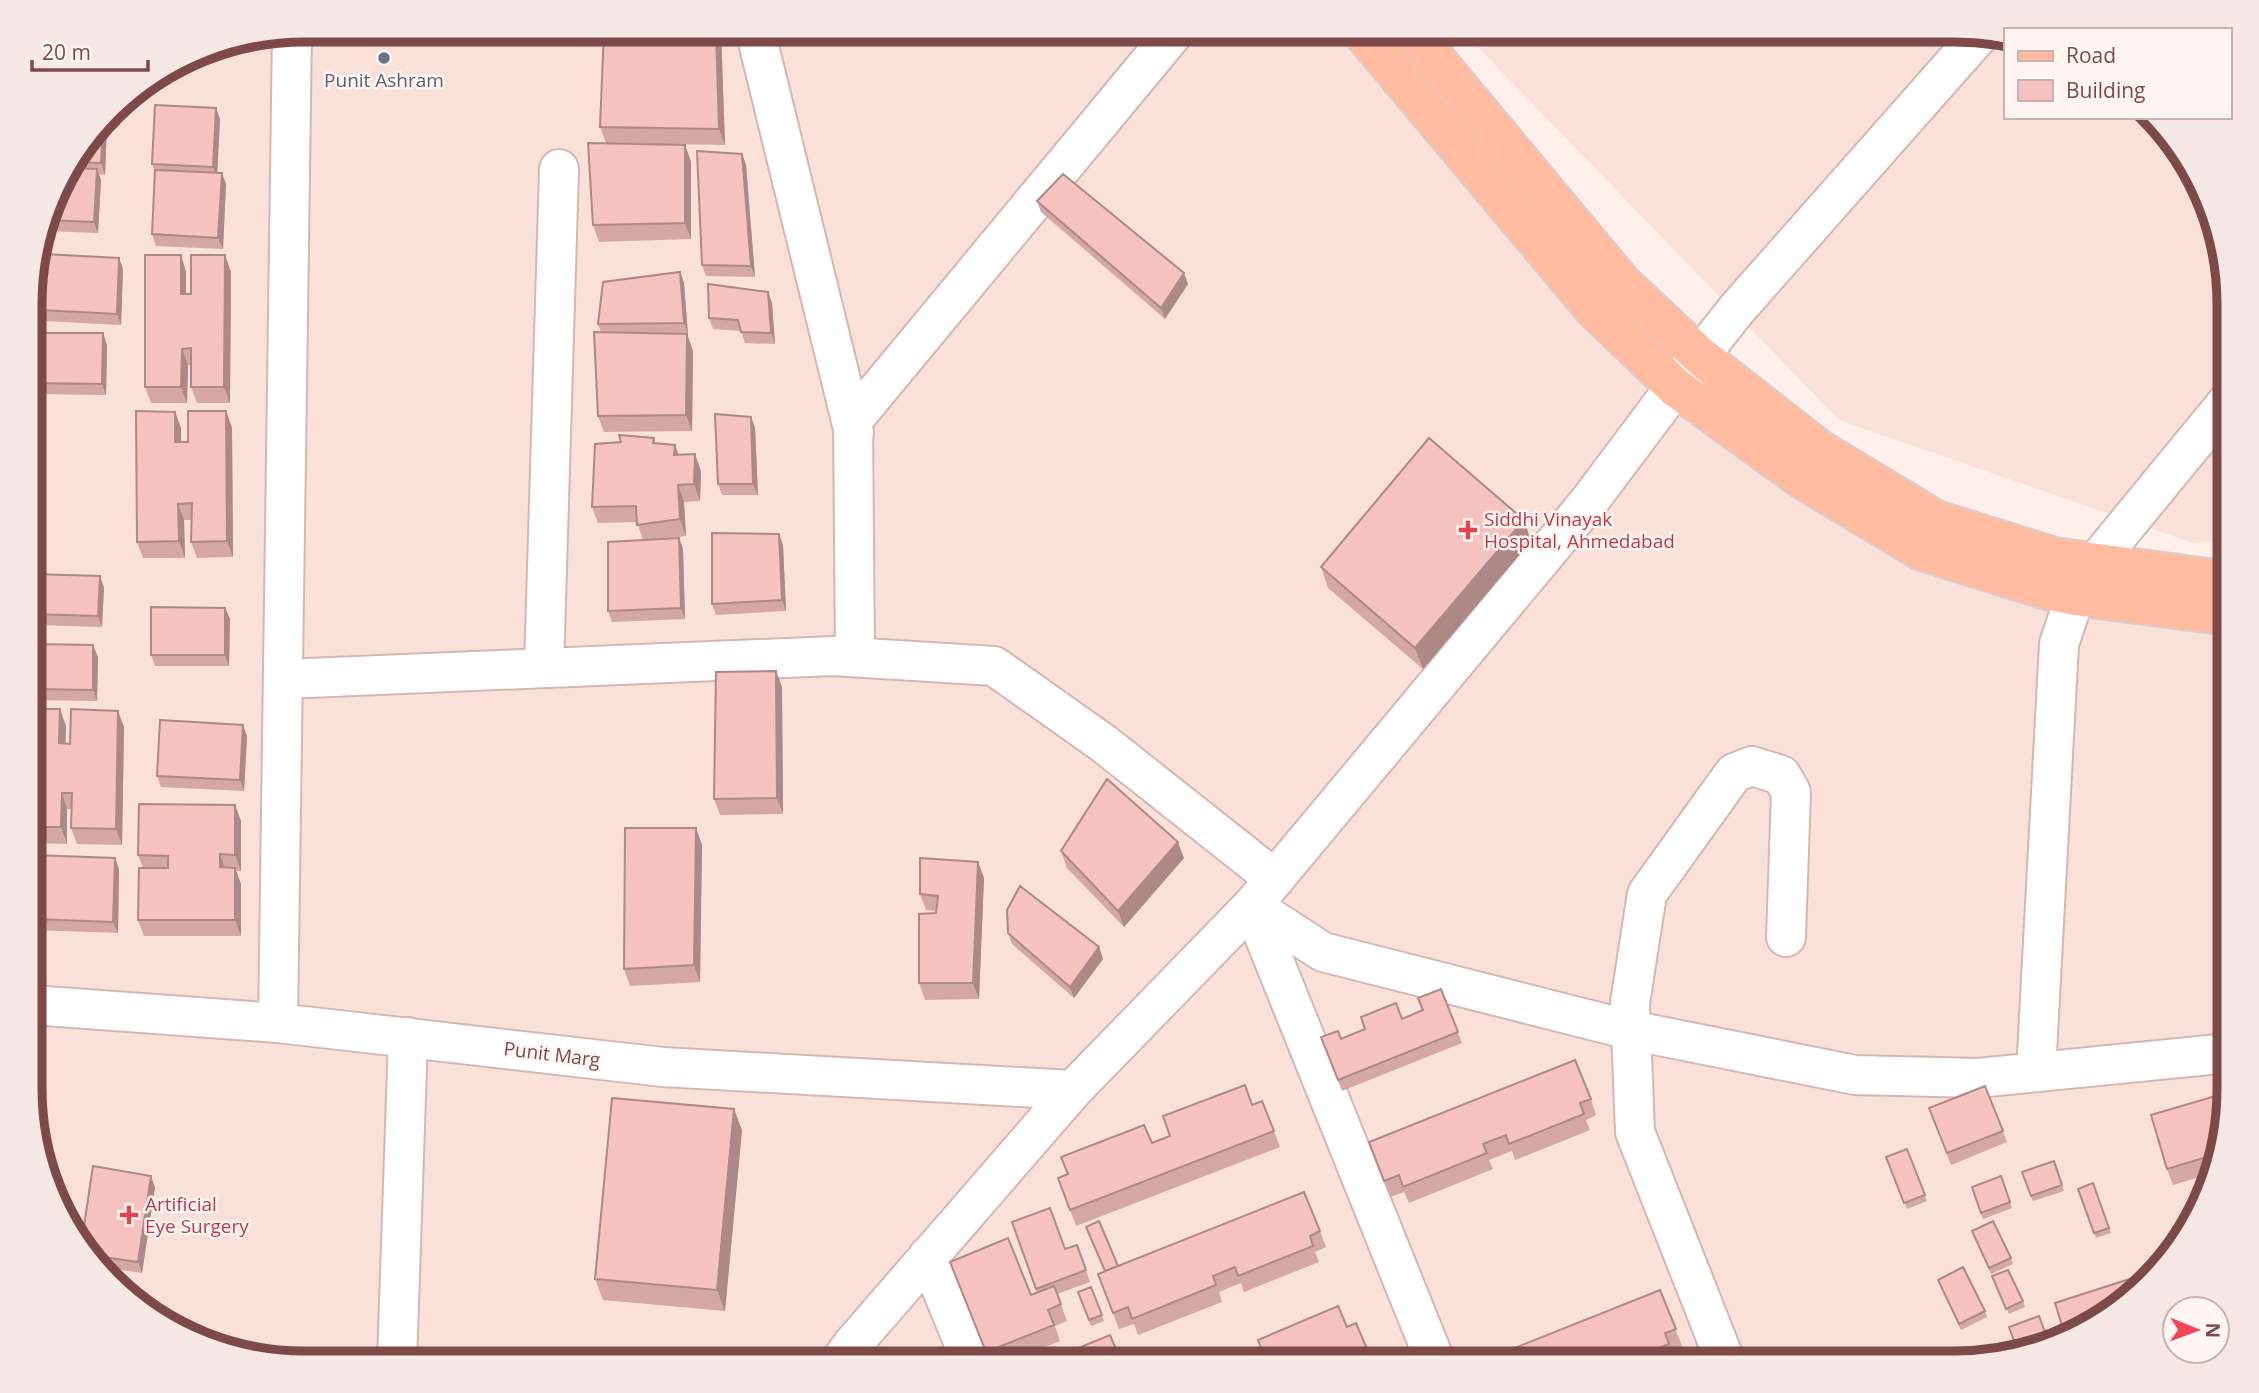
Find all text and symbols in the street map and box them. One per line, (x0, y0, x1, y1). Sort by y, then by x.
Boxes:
scale bar (32, 28, 147, 72)
legend (2004, 28, 2231, 119)
text: 20 m (42, 38, 91, 66)
text: Road (2066, 41, 2116, 69)
marker: Punit Ashram (376, 50, 392, 66)
place label: Punit Ashram (324, 67, 444, 93)
text: Building (2066, 76, 2145, 104)
place label: Siddhi Vinayak Hospital, Ahmedabad (1484, 506, 1675, 554)
marker: Siddhi Vinayak Hospital, Ahmedabad (1458, 520, 1478, 540)
street label: Punit Marg (502, 1035, 602, 1073)
place label: Artificial Eye Surgery (145, 1191, 249, 1239)
marker: Artificial Eye Surgery (119, 1205, 139, 1225)
north arrow (2161, 1295, 2231, 1365)
text: N (2200, 1322, 2226, 1338)

